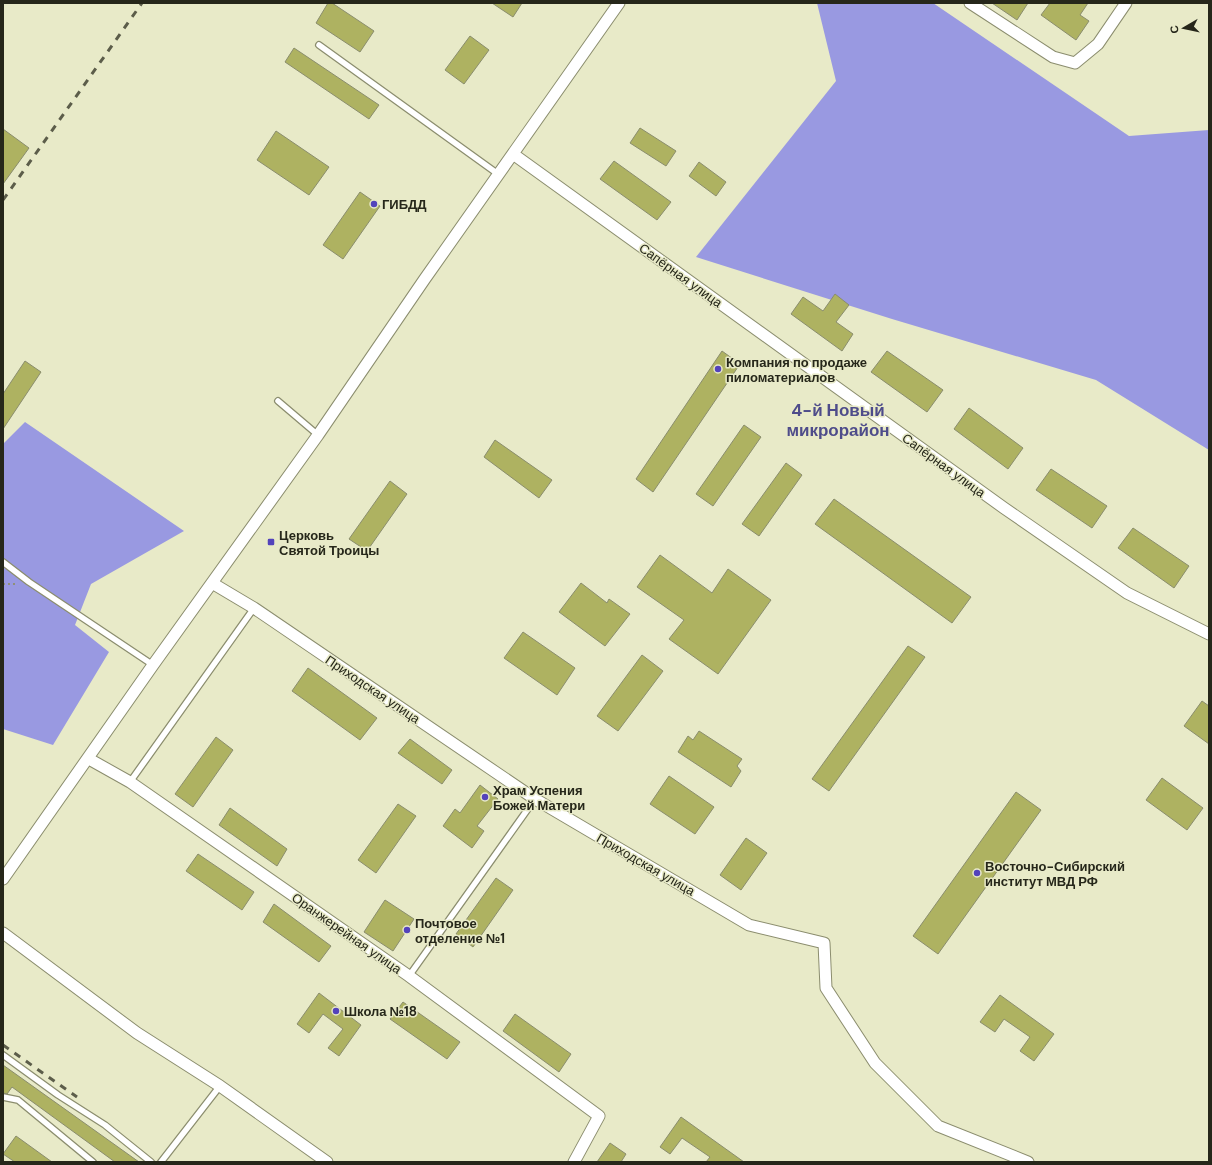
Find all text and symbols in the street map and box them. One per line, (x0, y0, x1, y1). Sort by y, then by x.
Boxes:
north arrow (1164, 8, 1204, 48)
text: С (1167, 24, 1182, 35)
place label: ГИБДД (382, 196, 427, 213)
marker: ГИБДД (369, 199, 379, 209)
street label: Сапёрная улица (636, 239, 726, 312)
place label: Компания по продаже пиломатериалов (726, 354, 867, 386)
marker: Компания по продаже пиломатериалов (713, 364, 723, 374)
district label: 4-й Новый микрорайон (786, 399, 890, 441)
street label: Сапёрная улица (899, 429, 989, 502)
place label: Церковь Святой Троицы (279, 527, 379, 559)
marker: Церковь Святой Троицы (266, 537, 276, 547)
street label: Приходская улица (322, 651, 424, 728)
place label: Храм Успения Божей Матери (493, 782, 585, 814)
marker: Храм Успения Божей Матери (480, 792, 490, 802)
street label: Приходская улица (594, 829, 699, 900)
place label: Восточно-Сибирский институт МВД РФ (985, 858, 1125, 890)
marker: Восточно-Сибирский институт МВД РФ (972, 868, 982, 878)
street label: Оранжерейная улица (289, 889, 405, 978)
place label: Почтовое отделение №1 (415, 915, 505, 947)
marker: Почтовое отделение №1 (402, 925, 412, 935)
place label: Школа №18 (344, 1003, 417, 1020)
marker: Школа №18 (331, 1006, 341, 1016)

